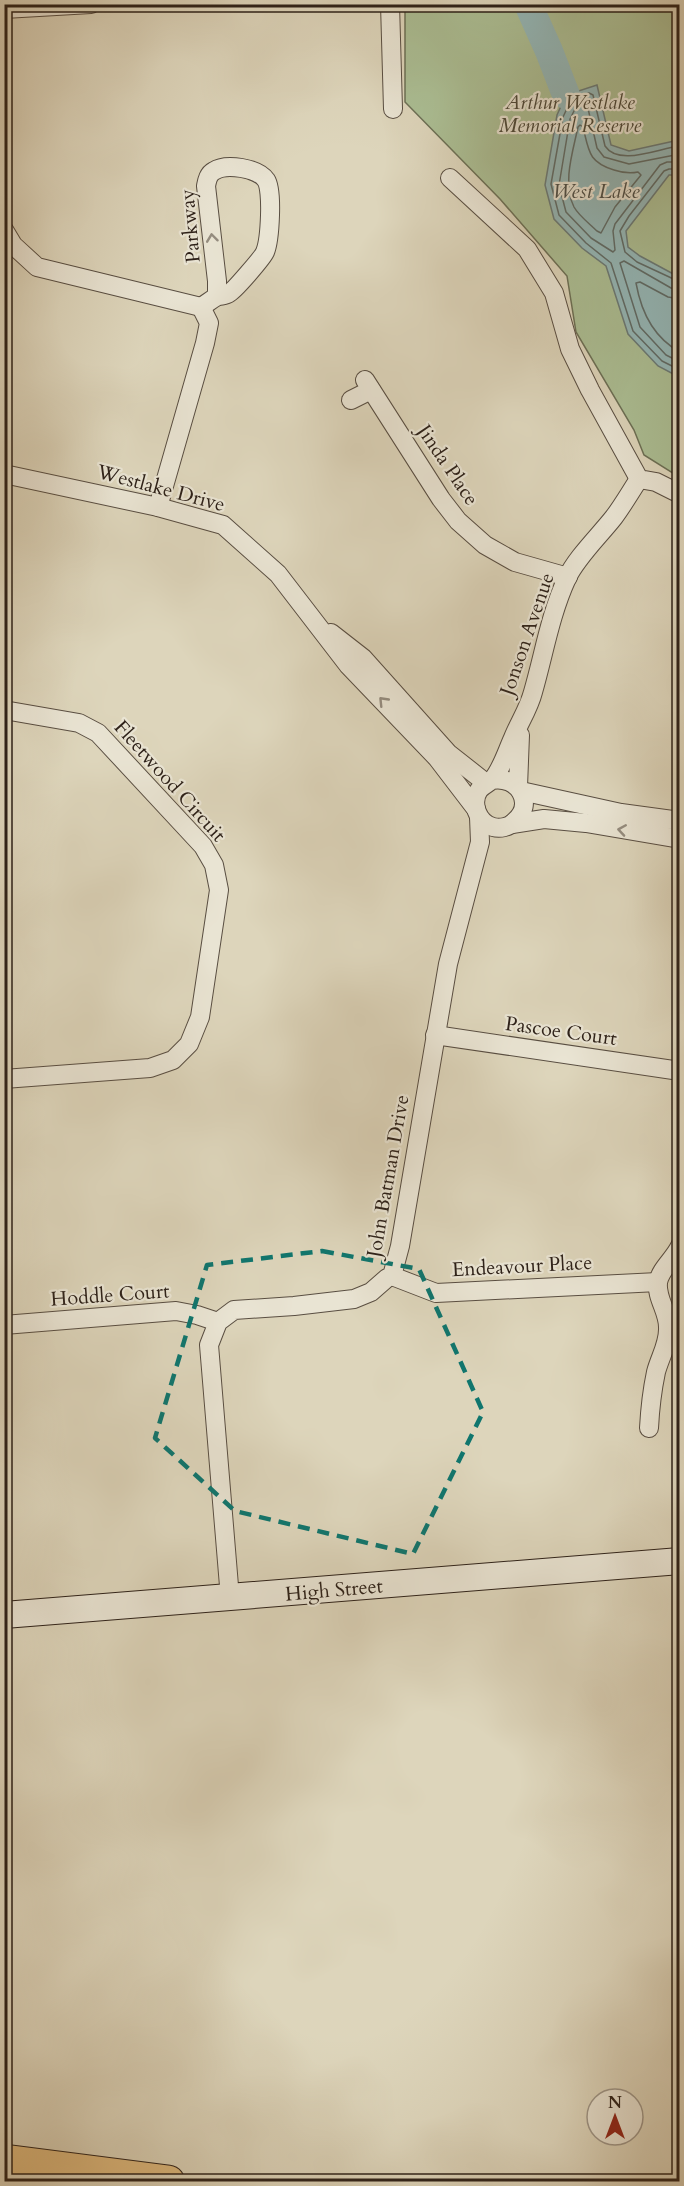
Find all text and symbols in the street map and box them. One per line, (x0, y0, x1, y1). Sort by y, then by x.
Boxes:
park label: Arthur Westlake Memorial Reserve (499, 89, 642, 139)
water label: West Lake (553, 177, 640, 206)
street label: Parkway (173, 188, 207, 264)
one-way arrow (206, 233, 219, 242)
street label: Jinda Place (409, 417, 485, 511)
street label: Westlake Drive (93, 458, 228, 518)
street label: Jonson Avenue (492, 569, 561, 702)
one-way arrow (379, 698, 390, 709)
street label: Fleetwood Circuit (108, 714, 232, 848)
one-way arrow (617, 824, 627, 837)
street label: Pascoe Court (504, 1010, 619, 1052)
street label: John Batman Drive (360, 1093, 416, 1262)
street label: Endeavour Place (451, 1249, 593, 1283)
street label: Hoddle Court (50, 1277, 171, 1313)
street label: High Street (284, 1572, 385, 1608)
north arrow (585, 2087, 645, 2147)
text: N (608, 2092, 622, 2114)

